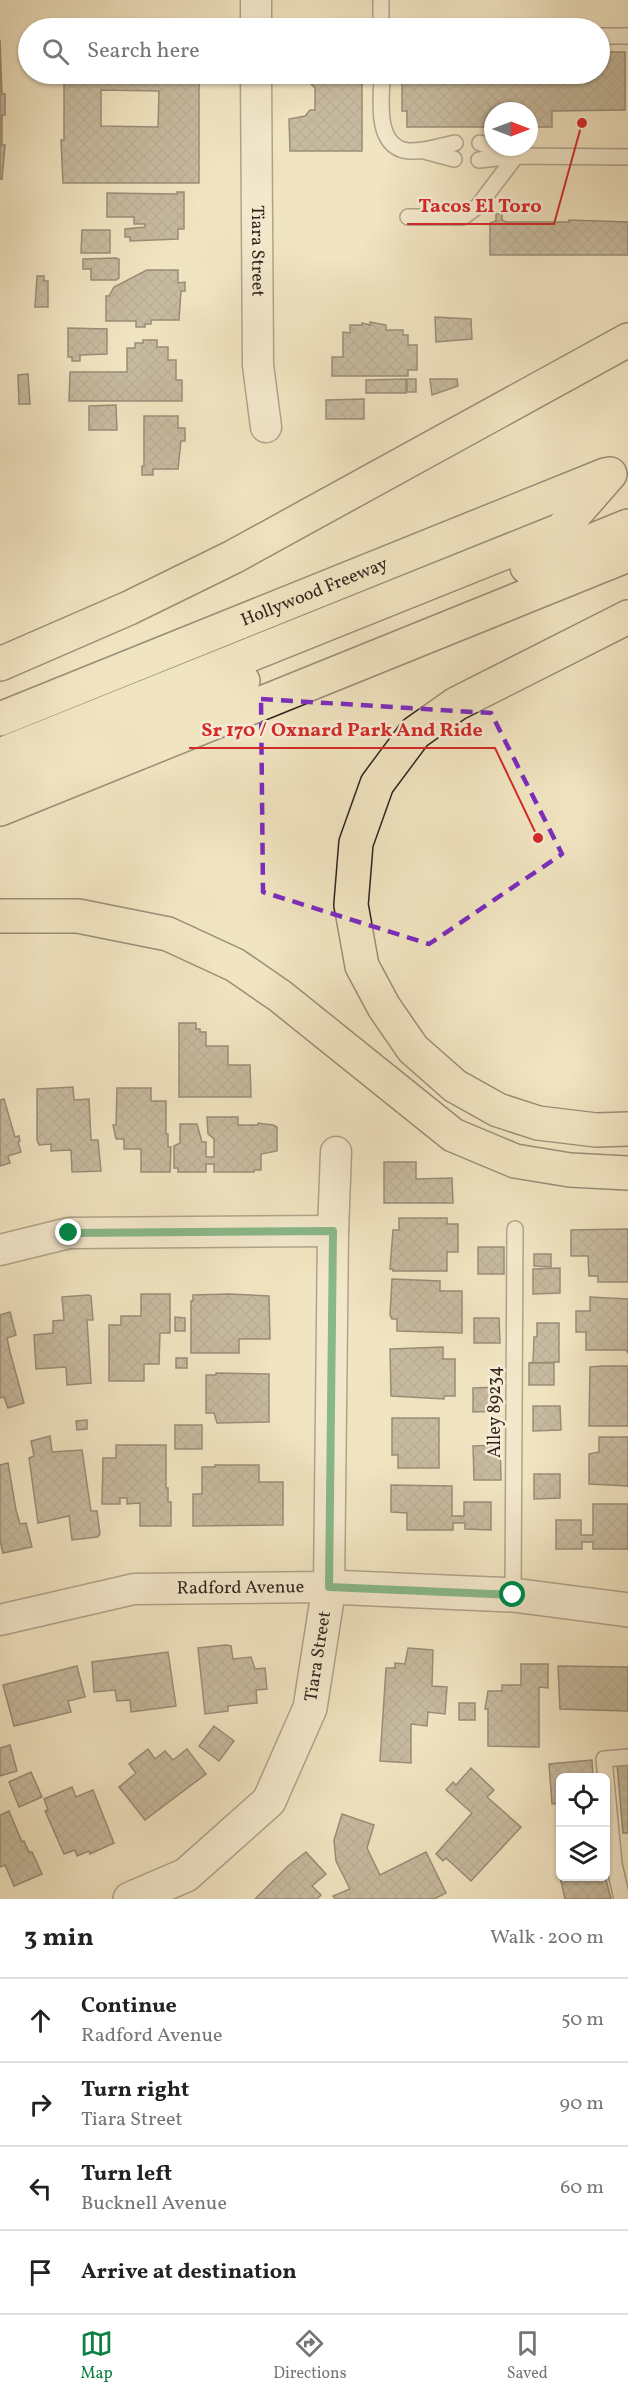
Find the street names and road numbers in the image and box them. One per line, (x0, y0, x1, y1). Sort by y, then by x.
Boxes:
street label: Tiara Street (244, 205, 270, 297)
street label: Hollywood Freeway (237, 551, 392, 633)
street label: Alley 89234 (483, 1366, 508, 1458)
street label: Radford Avenue (177, 1575, 304, 1601)
street label: Tiara Street (299, 1609, 338, 1703)

